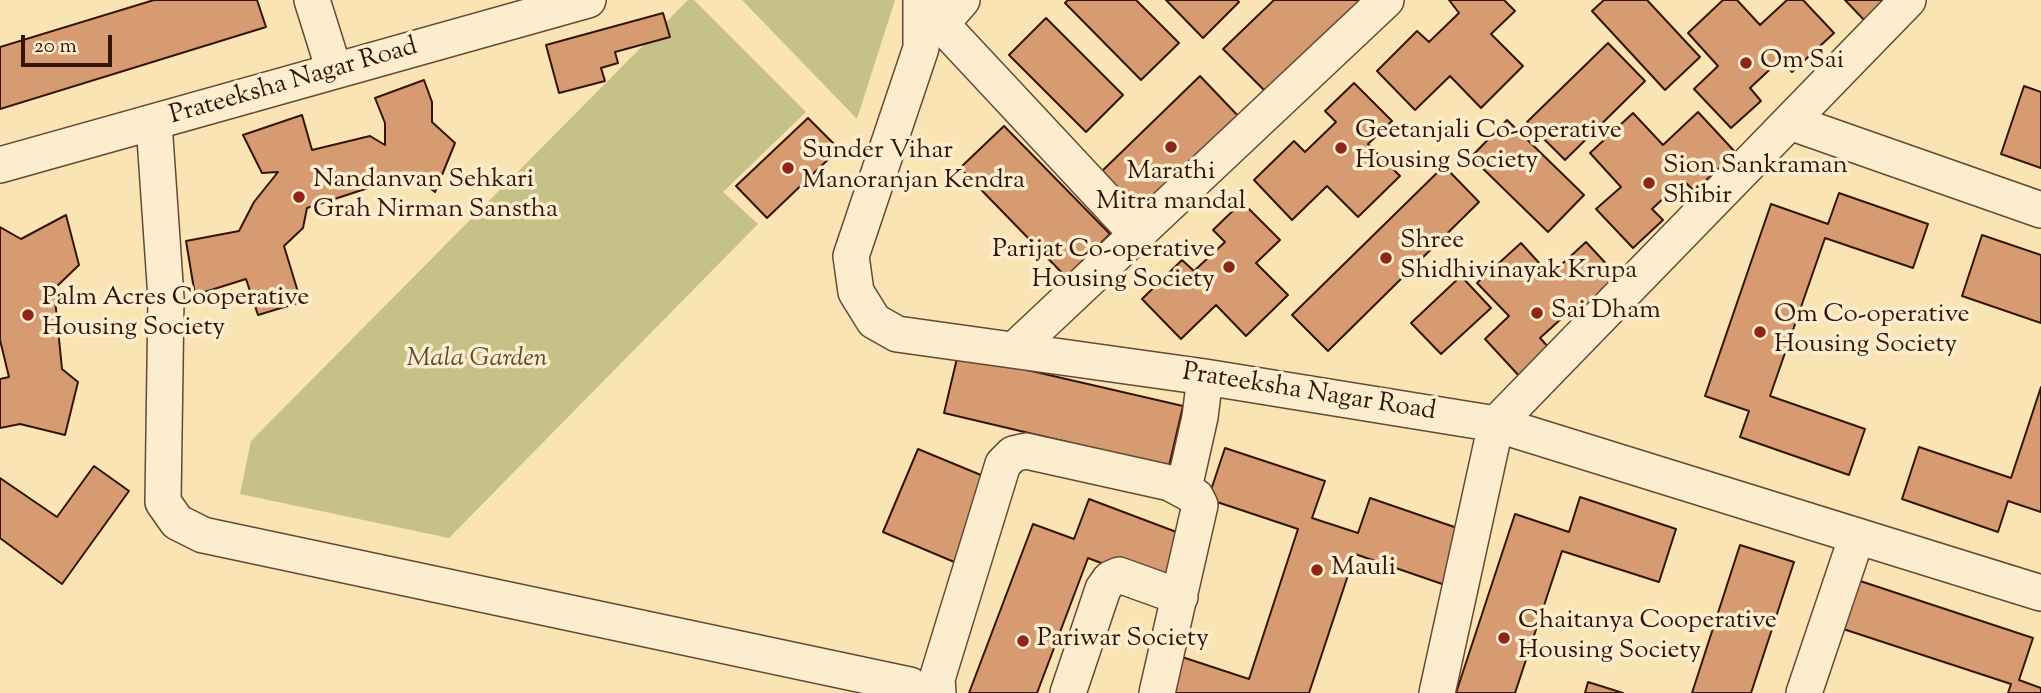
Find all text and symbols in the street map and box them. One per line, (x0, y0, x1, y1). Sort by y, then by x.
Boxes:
scale bar (24, 21, 116, 65)
text: 20 m (34, 32, 77, 62)
street label: Prateeksha Nagar Road (167, 33, 421, 133)
place label: Om Sai (1760, 47, 1844, 79)
marker: Om Sai (1738, 55, 1754, 71)
place label: Geetanjali Co-operative Housing Society (1355, 117, 1622, 178)
place label: Sunder Vihar Manoranjan Kendra (802, 137, 1025, 198)
marker: Marathi Mitra mandal (1163, 139, 1179, 155)
marker: Geetanjali Co-operative Housing Society (1333, 140, 1349, 156)
place label: Sion Sankraman Shibir (1663, 152, 1848, 214)
place label: Marathi Mitra mandal (1096, 158, 1246, 220)
marker: Sunder Vihar Manoranjan Kendra (780, 160, 796, 176)
place label: Nandanvan Sehkari Grah Nirman Sanstha (313, 166, 558, 228)
marker: Sion Sankraman Shibir (1641, 175, 1657, 191)
marker: Nandanvan Sehkari Grah Nirman Sanstha (291, 189, 307, 205)
place label: Shree Shidhivinayak Krupa (1400, 227, 1637, 288)
place label: Parijat Co-operative Housing Society (992, 236, 1215, 298)
marker: Shree Shidhivinayak Krupa (1378, 250, 1394, 266)
marker: Parijat Co-operative Housing Society (1221, 259, 1237, 275)
place label: Palm Acres Cooperative Housing Society (42, 284, 309, 346)
place label: Sai Dham (1551, 297, 1661, 329)
place label: Om Co-operative Housing Society (1774, 301, 1970, 362)
marker: Sai Dham (1529, 305, 1545, 321)
marker: Palm Acres Cooperative Housing Society (20, 307, 36, 323)
marker: Om Co-operative Housing Society (1752, 324, 1768, 340)
park label: Mala Garden (407, 345, 547, 377)
street label: Prateeksha Nagar Road (1180, 359, 1438, 429)
place label: Mauli (1331, 554, 1396, 586)
marker: Mauli (1309, 562, 1325, 578)
place label: Chaitanya Cooperative Housing Society (1518, 607, 1777, 668)
place label: Pariwar Society (1037, 625, 1209, 657)
marker: Chaitanya Cooperative Housing Society (1496, 630, 1512, 646)
marker: Pariwar Society (1015, 633, 1031, 649)

